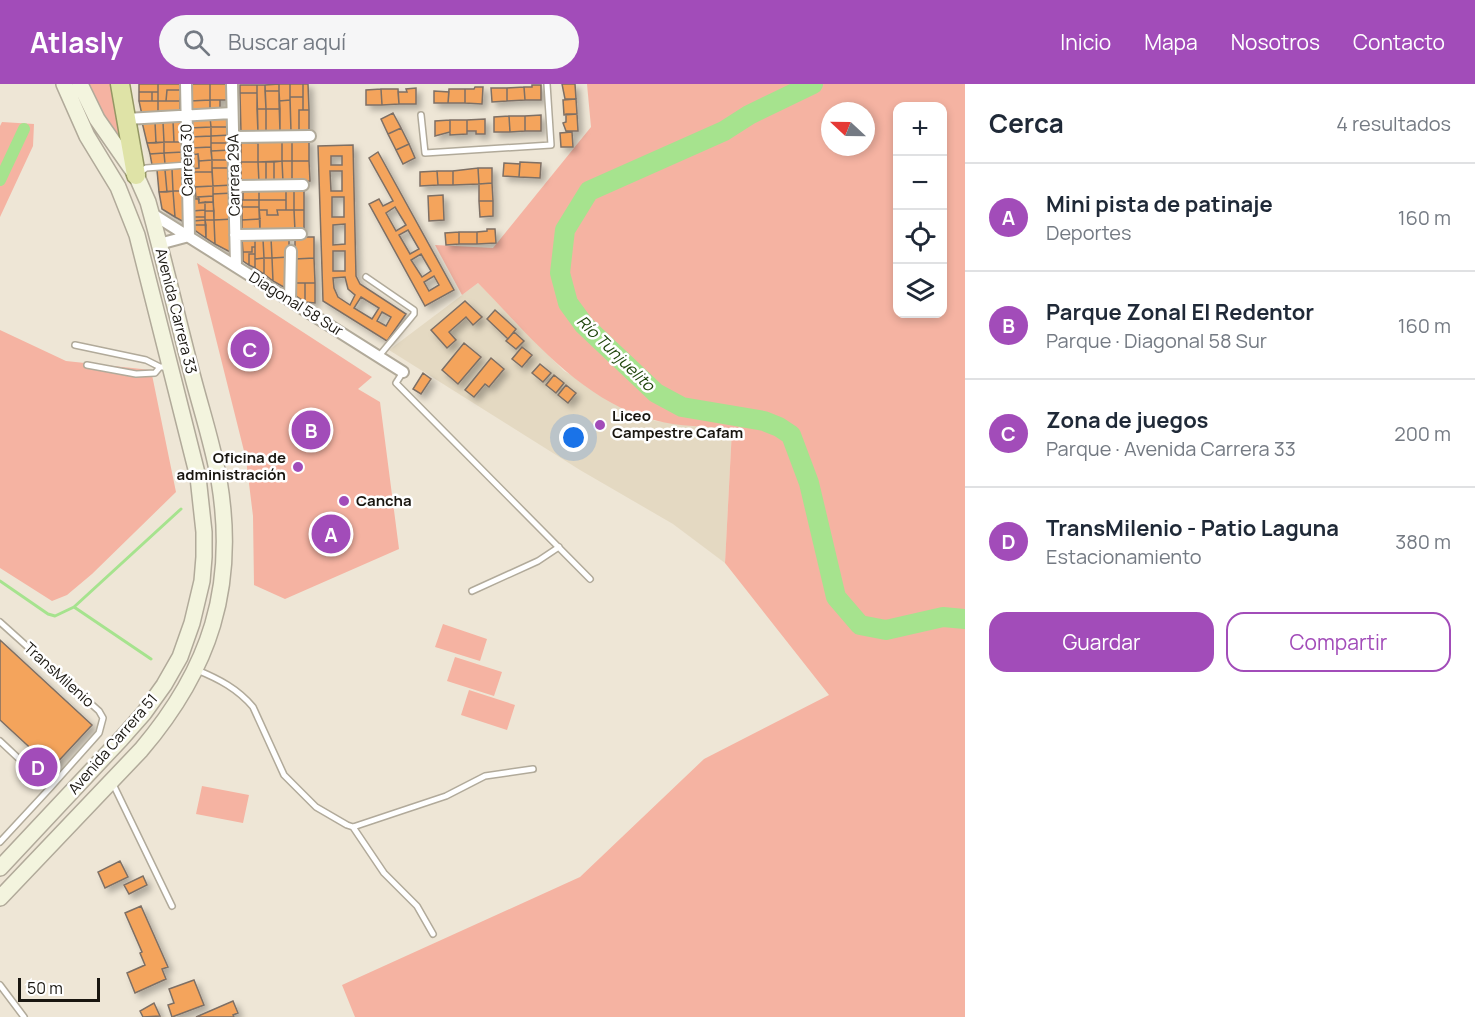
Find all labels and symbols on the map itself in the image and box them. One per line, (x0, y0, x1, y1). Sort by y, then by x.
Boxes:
north arrow (821, 102, 875, 156)
street label: Carrera 30 (175, 124, 198, 196)
street label: Carrera 29A (222, 133, 245, 216)
street label: Avenida Carrera 33 (151, 246, 202, 376)
street label: Diagonal 58 Sur (245, 266, 348, 341)
water label: Río Tunjuelito (572, 310, 661, 397)
pin: C (230, 326, 270, 372)
place label: Liceo Campestre Cafam (612, 405, 743, 443)
pin: B (292, 408, 330, 452)
marker: Liceo Campestre Cafam (593, 418, 607, 432)
your location (559, 423, 588, 452)
place label: Oficina de administración (177, 447, 286, 485)
marker: Oficina de administración (291, 460, 305, 474)
place label: Cancha (356, 490, 412, 511)
marker: Cancha (337, 494, 351, 508)
pin: A (312, 512, 350, 556)
street label: TransMilenio (20, 637, 99, 712)
street label: Avenida Carrera 51 (63, 689, 162, 798)
pin: D (18, 744, 57, 790)
scale bar (18, 975, 100, 1002)

